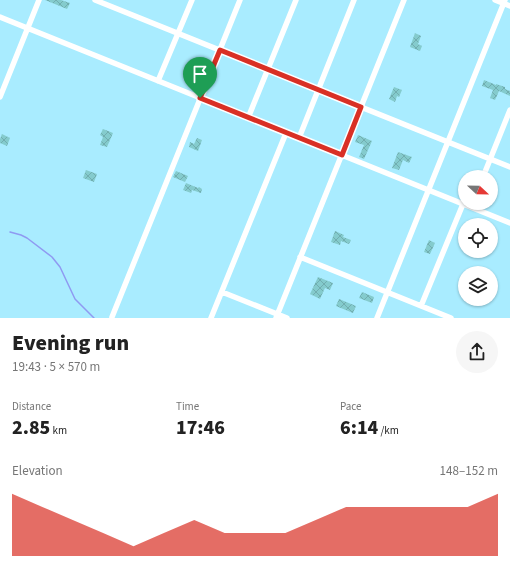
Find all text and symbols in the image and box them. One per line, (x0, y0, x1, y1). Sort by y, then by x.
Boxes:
pin (183, 57, 217, 98)
icon: arrive (189, 63, 211, 85)
north arrow (458, 170, 498, 210)
map controls (458, 170, 498, 306)
button: locate (458, 218, 498, 258)
button: layers (458, 266, 498, 306)
text: Evening run (12, 327, 129, 359)
button: share (456, 331, 498, 373)
text: 19:43 · 5 × 570 m (12, 358, 100, 376)
text: Distance (12, 399, 51, 414)
text: Time (176, 399, 199, 414)
text: Pace (340, 399, 362, 414)
text: 2.85 (12, 414, 50, 442)
text: 17:46 (176, 414, 225, 442)
text: 6:14 (340, 414, 378, 442)
text: km (50, 423, 67, 438)
text: /km (378, 423, 399, 438)
text: Elevation (12, 462, 63, 480)
text: 148–152 m (440, 462, 498, 480)

